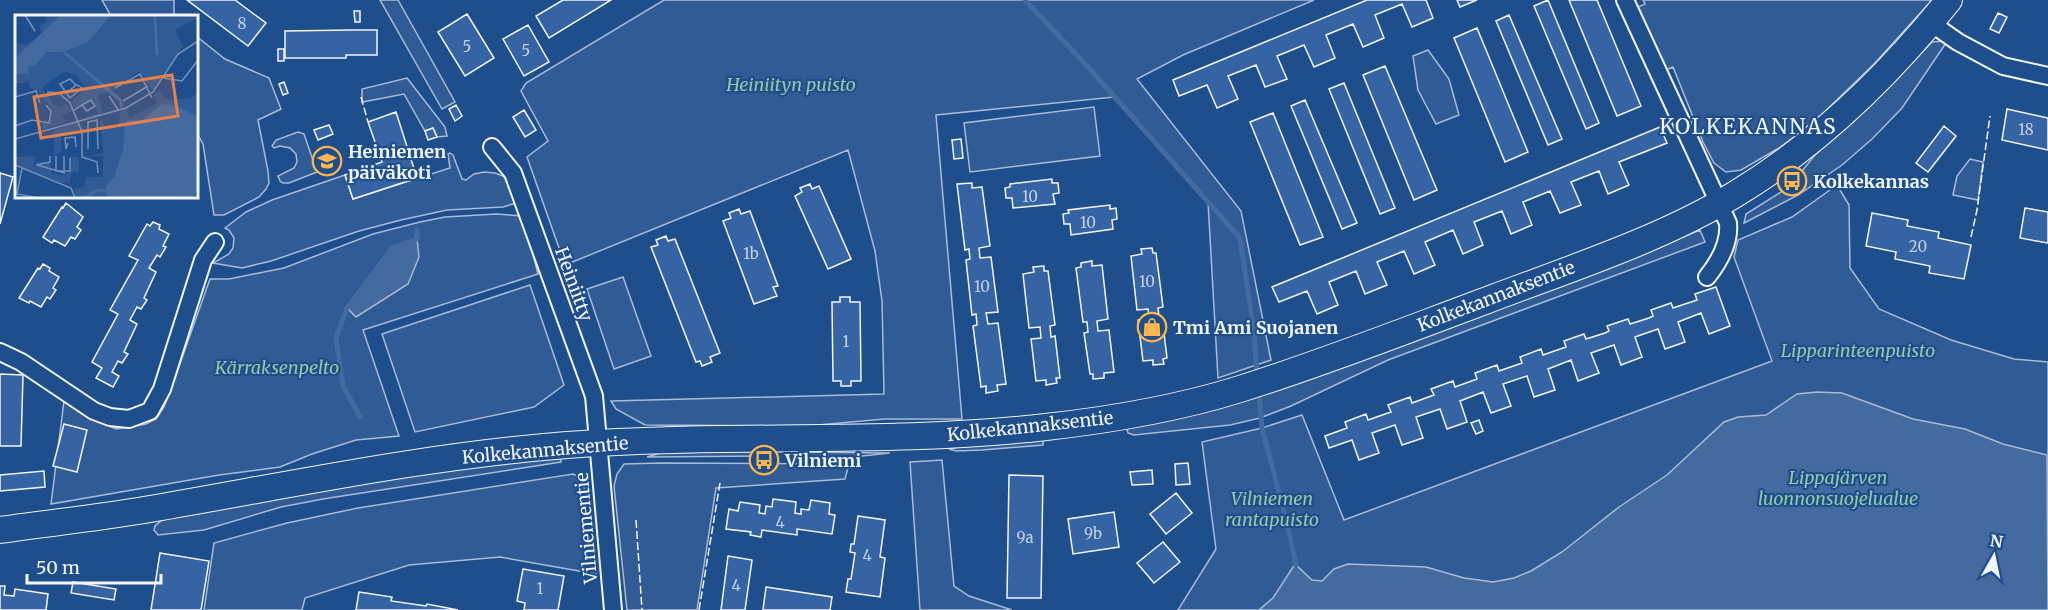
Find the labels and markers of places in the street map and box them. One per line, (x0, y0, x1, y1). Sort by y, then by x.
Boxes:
place label: Heiniemen päiväkoti (348, 140, 446, 184)
school or university icon: Heiniemen päiväkoti (311, 145, 343, 177)
bus stop icon: Kolkekannas (1776, 165, 1808, 197)
place label: Kolkekannas (1813, 170, 1929, 193)
shop icon: Tmi Ami Suojanen (1136, 311, 1168, 343)
place label: Tmi Ami Suojanen (1173, 316, 1338, 339)
bus stop icon: Vilniemi (748, 444, 780, 476)
place label: Vilniemi (784, 449, 861, 472)

